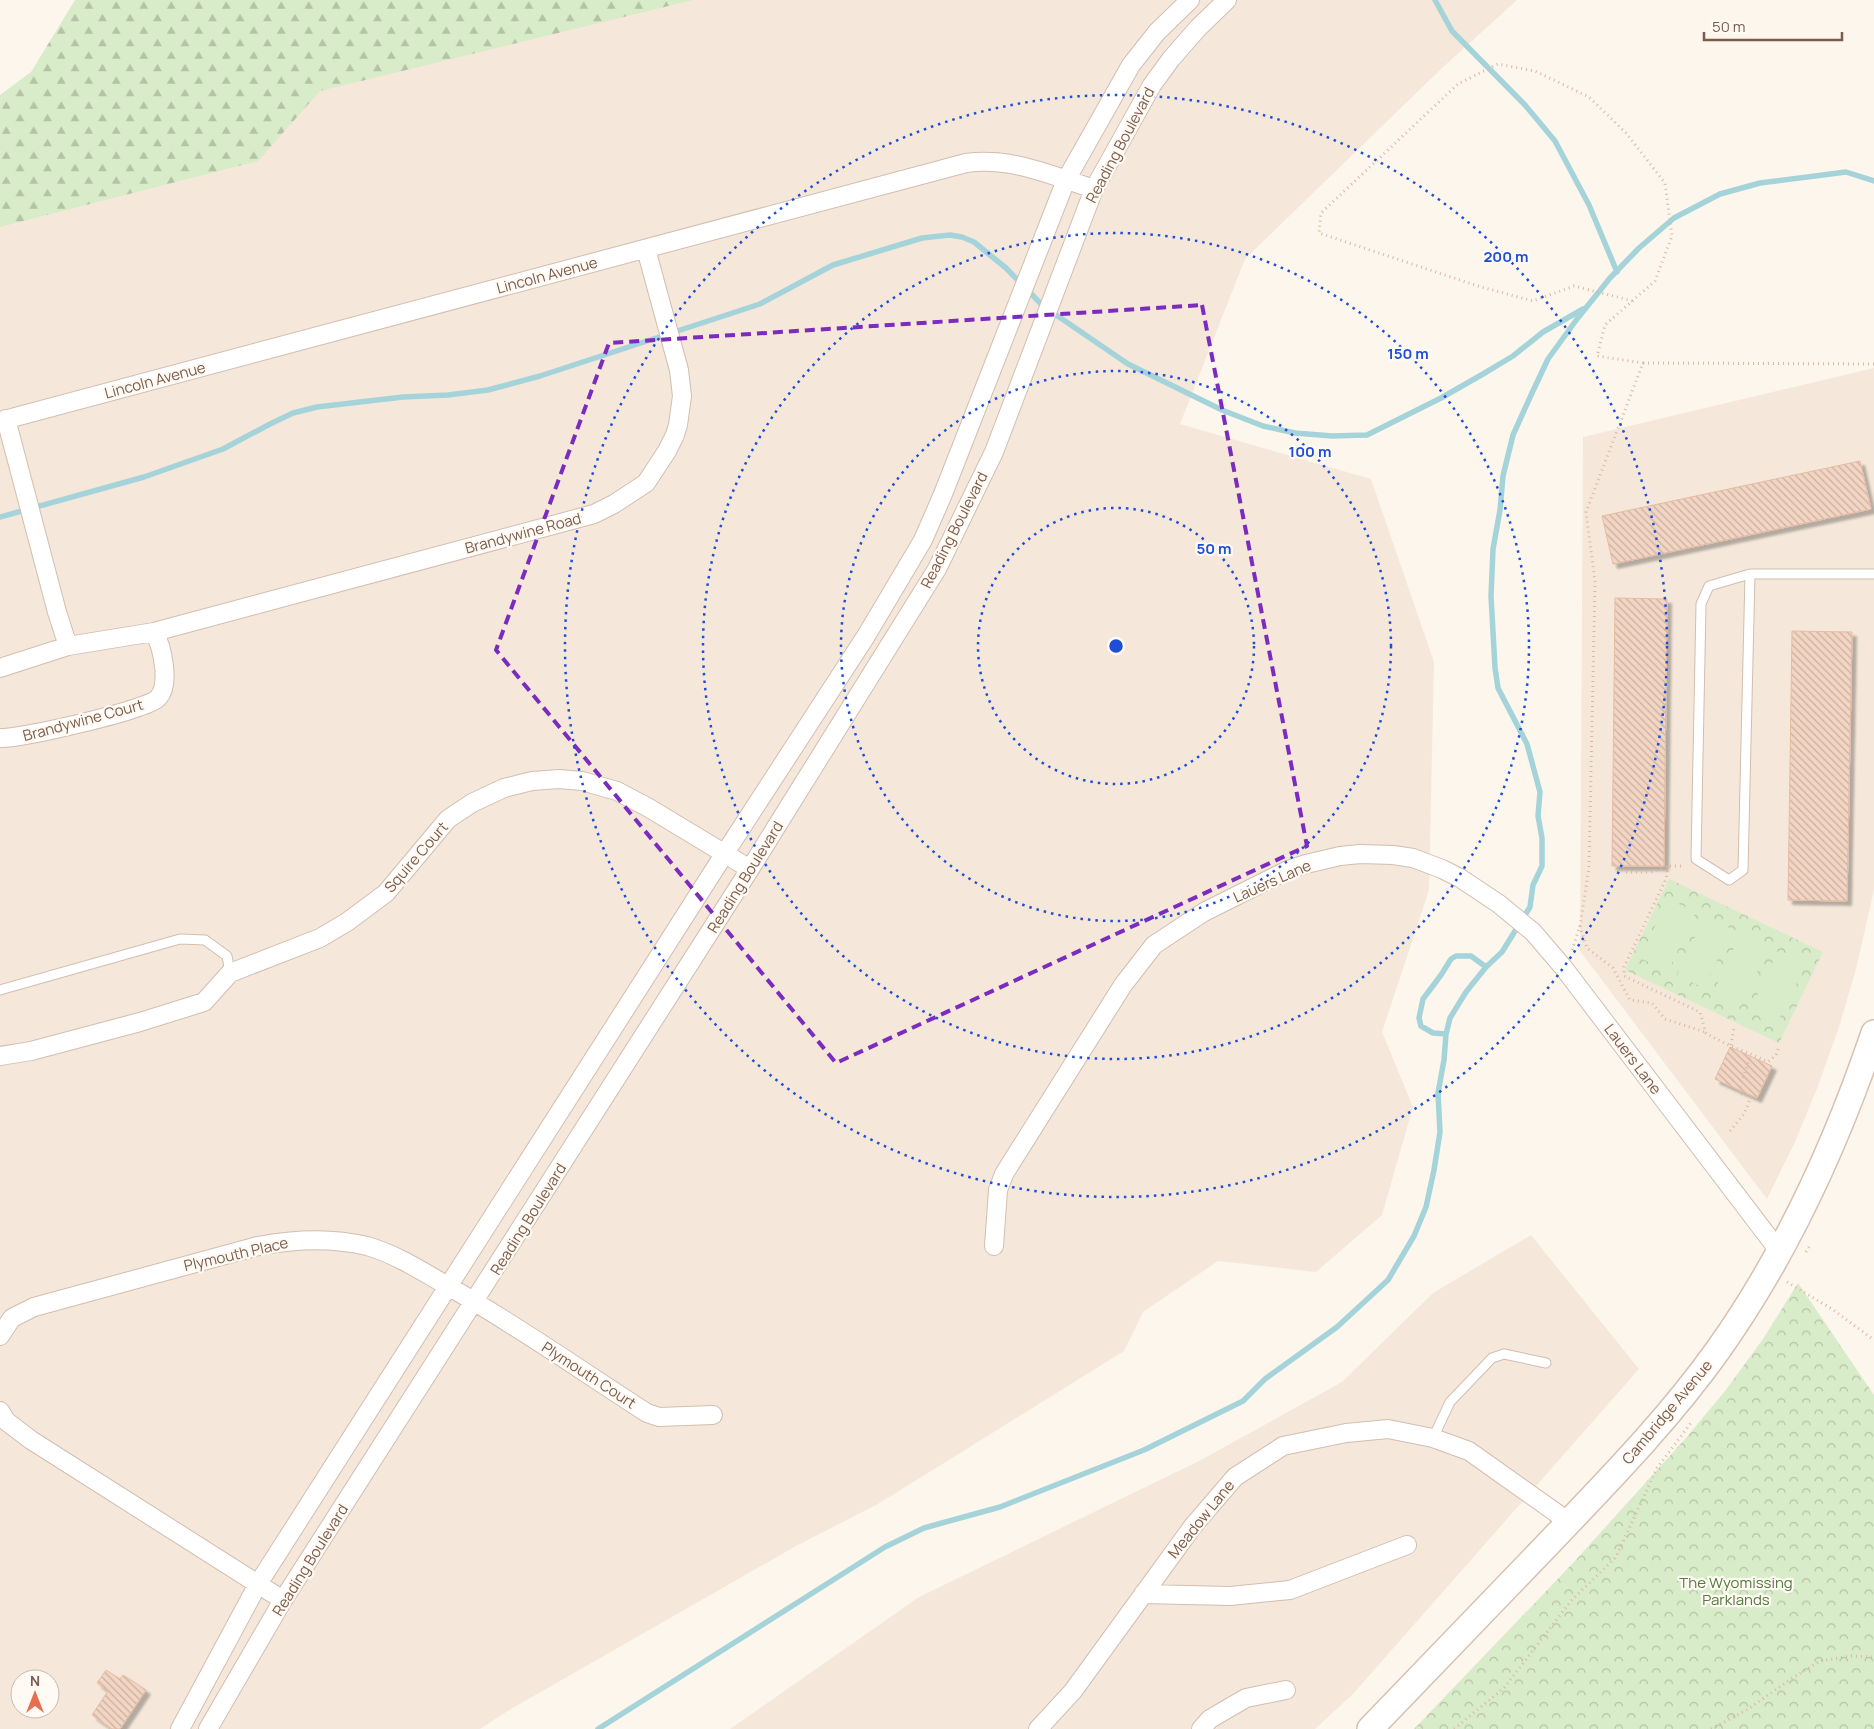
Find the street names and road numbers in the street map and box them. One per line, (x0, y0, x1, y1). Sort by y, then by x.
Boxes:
street label: Reading Boulevard (1081, 83, 1159, 207)
street label: Lincoln Avenue (494, 251, 600, 299)
street label: Lincoln Avenue (102, 356, 208, 404)
street label: Reading Boulevard (916, 468, 992, 592)
street label: Brandywine Road (463, 507, 583, 559)
street label: Brandywine Court (20, 694, 146, 746)
street label: Squire Court (379, 817, 453, 897)
street label: Reading Boulevard (702, 817, 788, 937)
street label: Lauers Lane (1230, 854, 1315, 908)
street label: Lauers Lane (1600, 1019, 1667, 1099)
street label: Reading Boulevard (485, 1159, 571, 1279)
street label: Plymouth Place (182, 1232, 291, 1276)
street label: Plymouth Court (538, 1337, 640, 1413)
street label: Cambridge Avenue (1617, 1355, 1717, 1469)
street label: Meadow Lane (1163, 1475, 1239, 1563)
street label: Reading Boulevard (267, 1500, 353, 1620)

